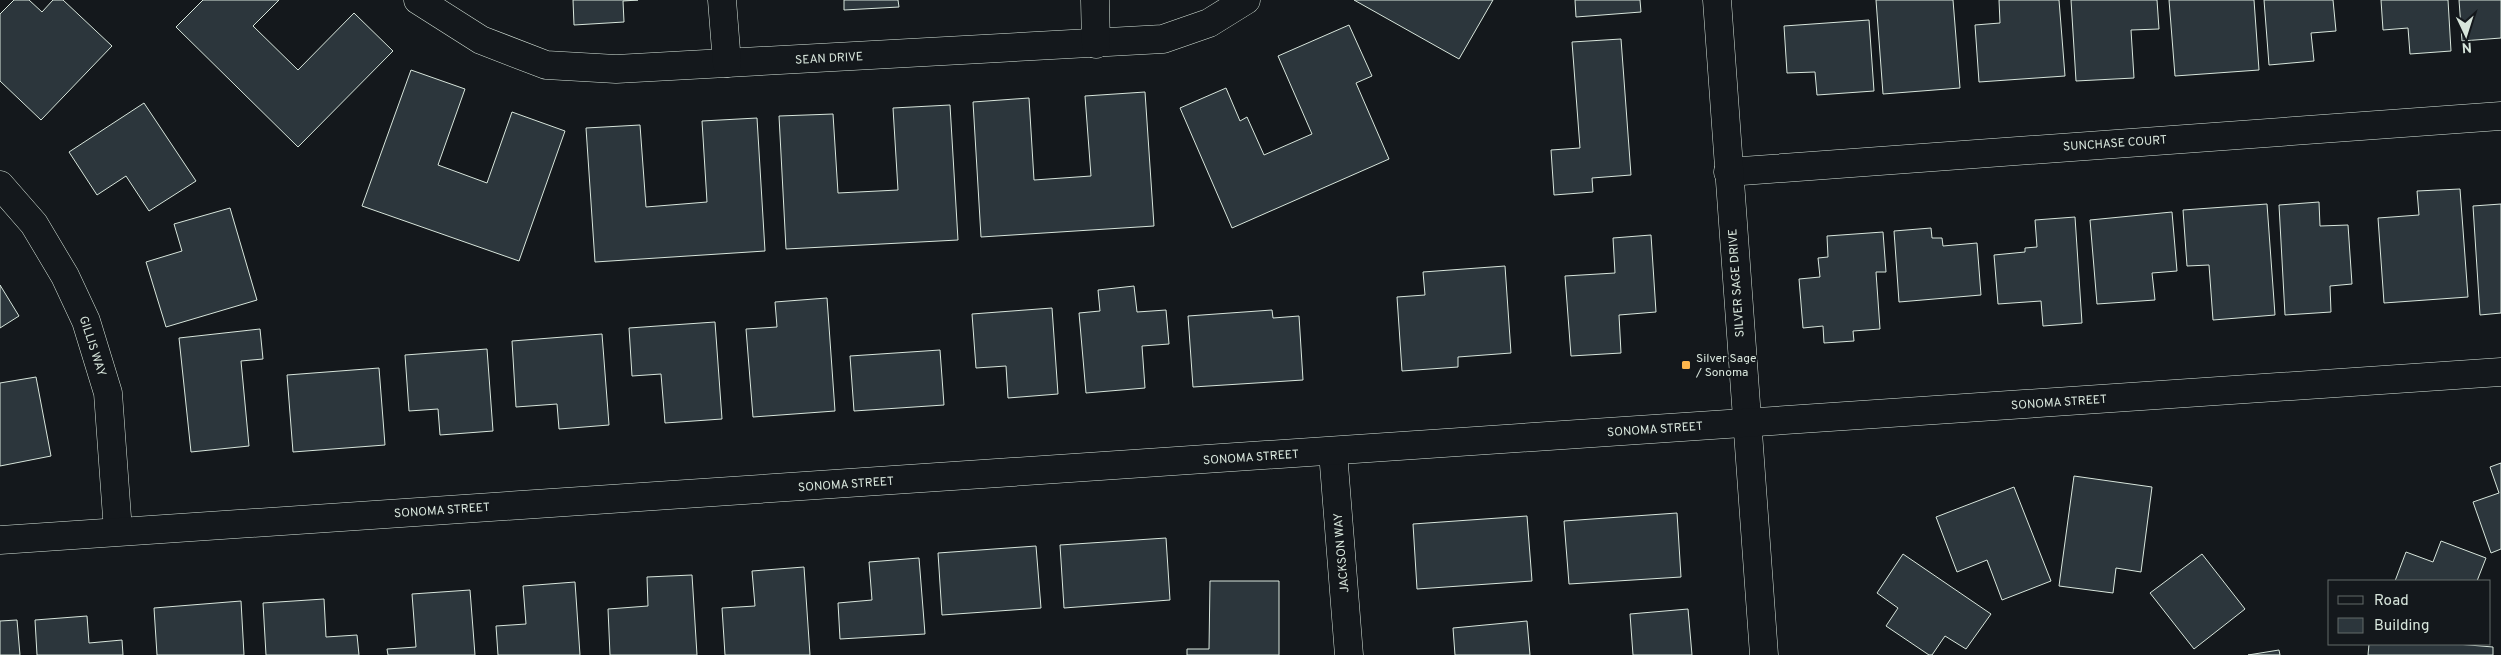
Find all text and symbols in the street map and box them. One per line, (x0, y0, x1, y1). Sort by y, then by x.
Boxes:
north arrow (2441, 10, 2491, 60)
text: N (2461, 38, 2472, 55)
street label: SEAN DRIVE (795, 49, 863, 69)
street label: SUNCHASE COURT (2063, 132, 2168, 156)
street label: SILVER SAGE DRIVE (1725, 228, 1749, 338)
street label: GILLIS WAY (75, 314, 109, 379)
place label: Silver Sage / Sonoma (1695, 351, 1756, 381)
marker: Silver Sage / Sonoma (1680, 359, 1692, 371)
street label: SONOMA STREET (2011, 392, 2108, 414)
street label: SONOMA STREET (1607, 419, 1704, 441)
street label: SONOMA STREET (1203, 447, 1300, 469)
street label: SONOMA STREET (798, 474, 895, 496)
street label: SONOMA STREET (394, 500, 491, 522)
street label: JACKSON WAY (1331, 512, 1353, 594)
legend (2328, 580, 2491, 645)
text: Road (2374, 592, 2409, 611)
text: Building (2374, 617, 2429, 636)

